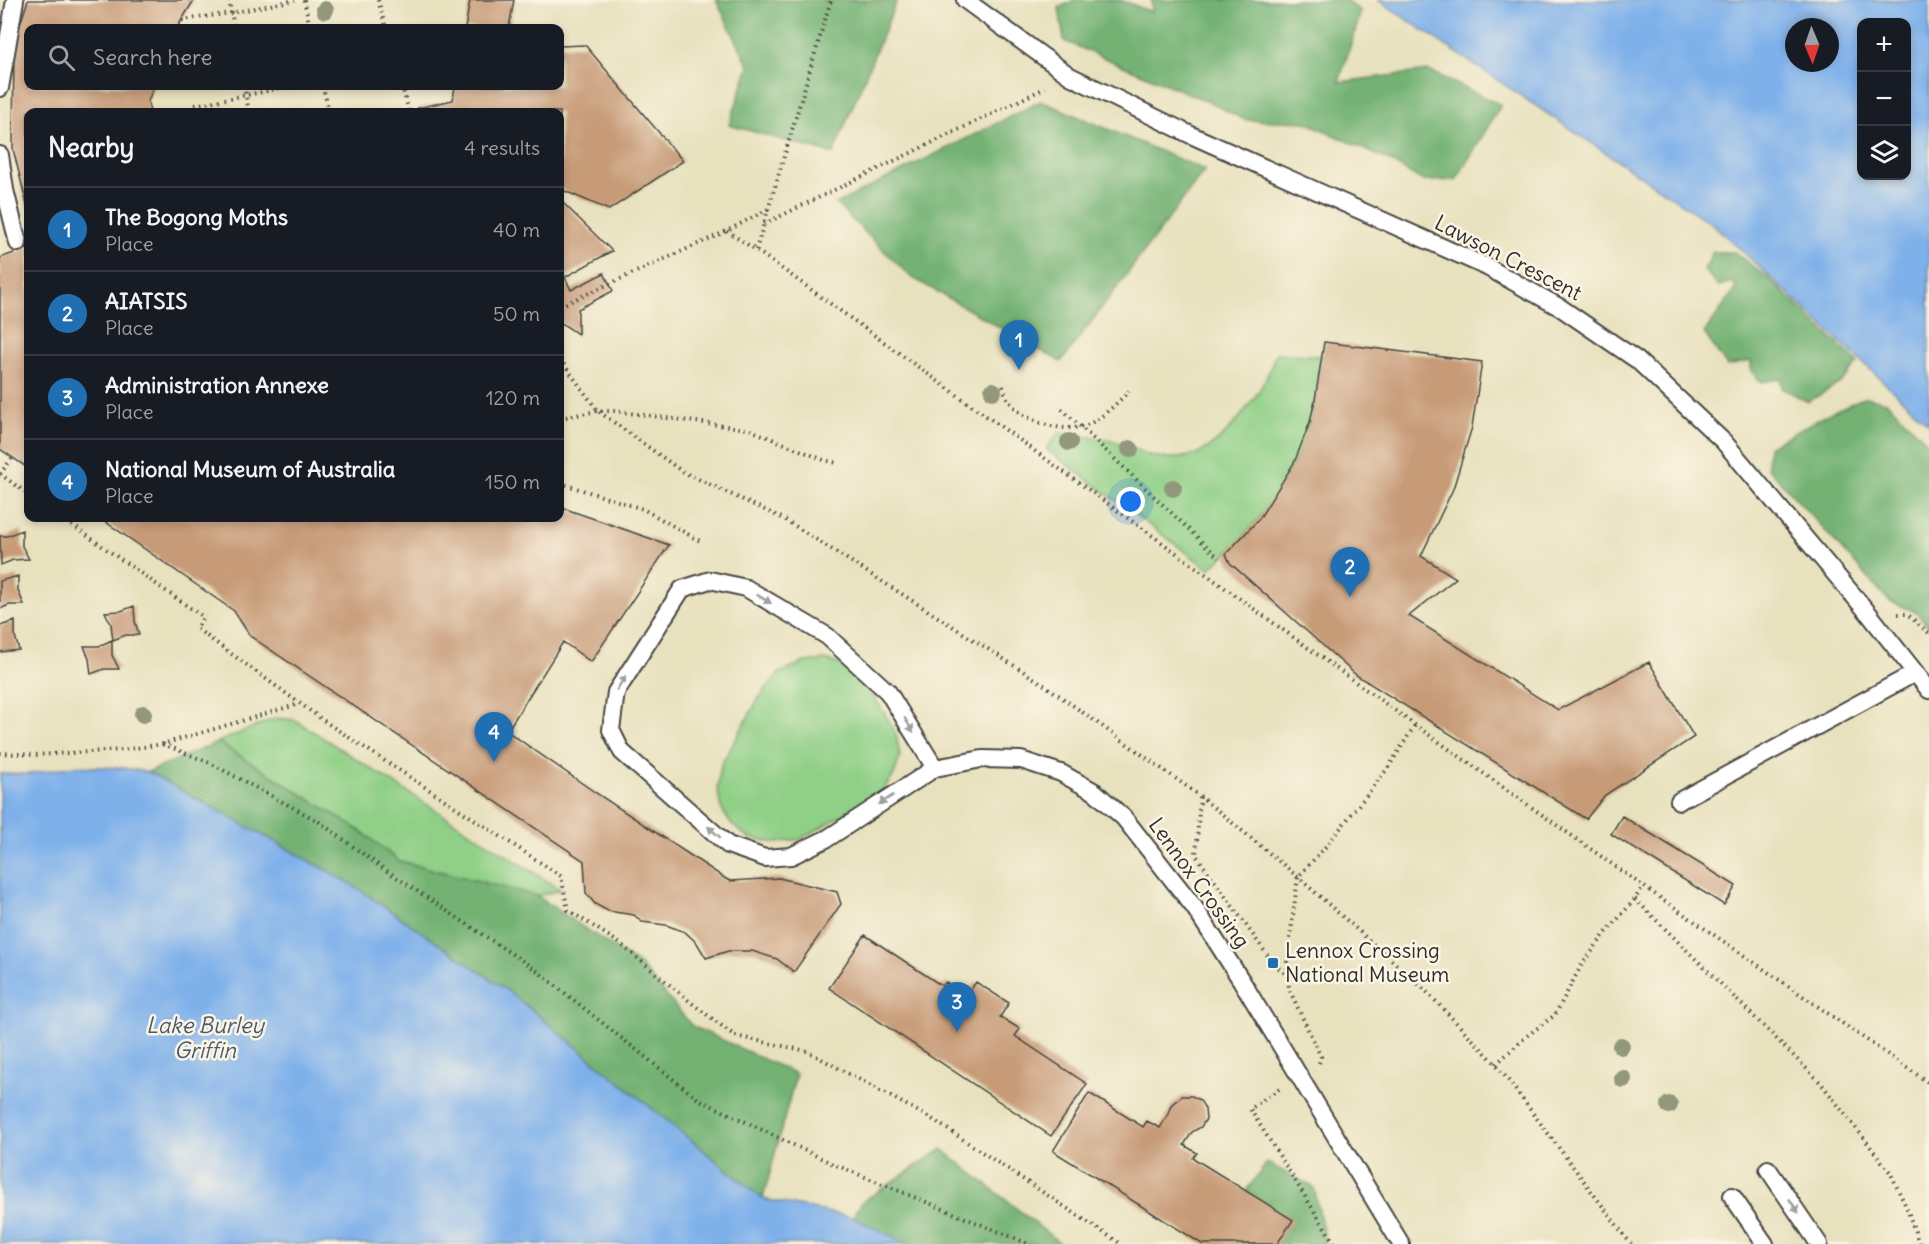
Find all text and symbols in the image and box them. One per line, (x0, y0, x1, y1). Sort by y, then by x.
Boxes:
north arrow (1785, 18, 1839, 72)
map controls (1857, 18, 1911, 180)
button: + (1857, 18, 1911, 72)
search box (24, 24, 564, 90)
icon: search (45, 41, 78, 74)
text: Search here (93, 43, 212, 71)
button: − (1857, 72, 1911, 126)
button: layers (1857, 126, 1911, 180)
text: Nearby (48, 131, 134, 164)
text: 4 results (464, 135, 540, 160)
text: The Bogong Moths (105, 203, 288, 231)
street label: Lawson Crescent (1430, 209, 1586, 306)
text: 1 (64, 217, 71, 242)
text: 40 m (493, 217, 540, 242)
text: Place (105, 231, 153, 256)
text: AIATSIS (105, 287, 187, 315)
text: 2 (62, 301, 73, 326)
text: 50 m (493, 301, 540, 326)
text: Place (105, 315, 153, 340)
pin: 1 (1000, 320, 1038, 370)
text: Administration Annexe (105, 371, 329, 399)
text: 3 (62, 385, 73, 410)
text: 120 m (486, 385, 540, 410)
text: Place (105, 399, 153, 424)
text: National Museum of Australia (105, 455, 395, 483)
text: 4 (62, 469, 73, 494)
text: 150 m (485, 469, 540, 494)
text: Place (105, 483, 153, 508)
your location (1116, 487, 1145, 516)
pin: 2 (1330, 548, 1370, 597)
one-way arrow (756, 593, 772, 604)
one-way arrow (616, 675, 627, 692)
pin: 4 (474, 712, 514, 762)
one-way arrow (903, 717, 914, 733)
one-way arrow (878, 794, 894, 805)
street label: Lennox Crossing (1143, 812, 1256, 953)
one-way arrow (707, 826, 722, 839)
place label: Lennox Crossing National Museum (1285, 937, 1450, 988)
marker: Lennox Crossing National Museum (1266, 956, 1280, 970)
pin: 3 (938, 982, 976, 1032)
water label: Lake Burley Griffin (146, 1011, 266, 1064)
one-way arrow (1788, 1198, 1800, 1214)

